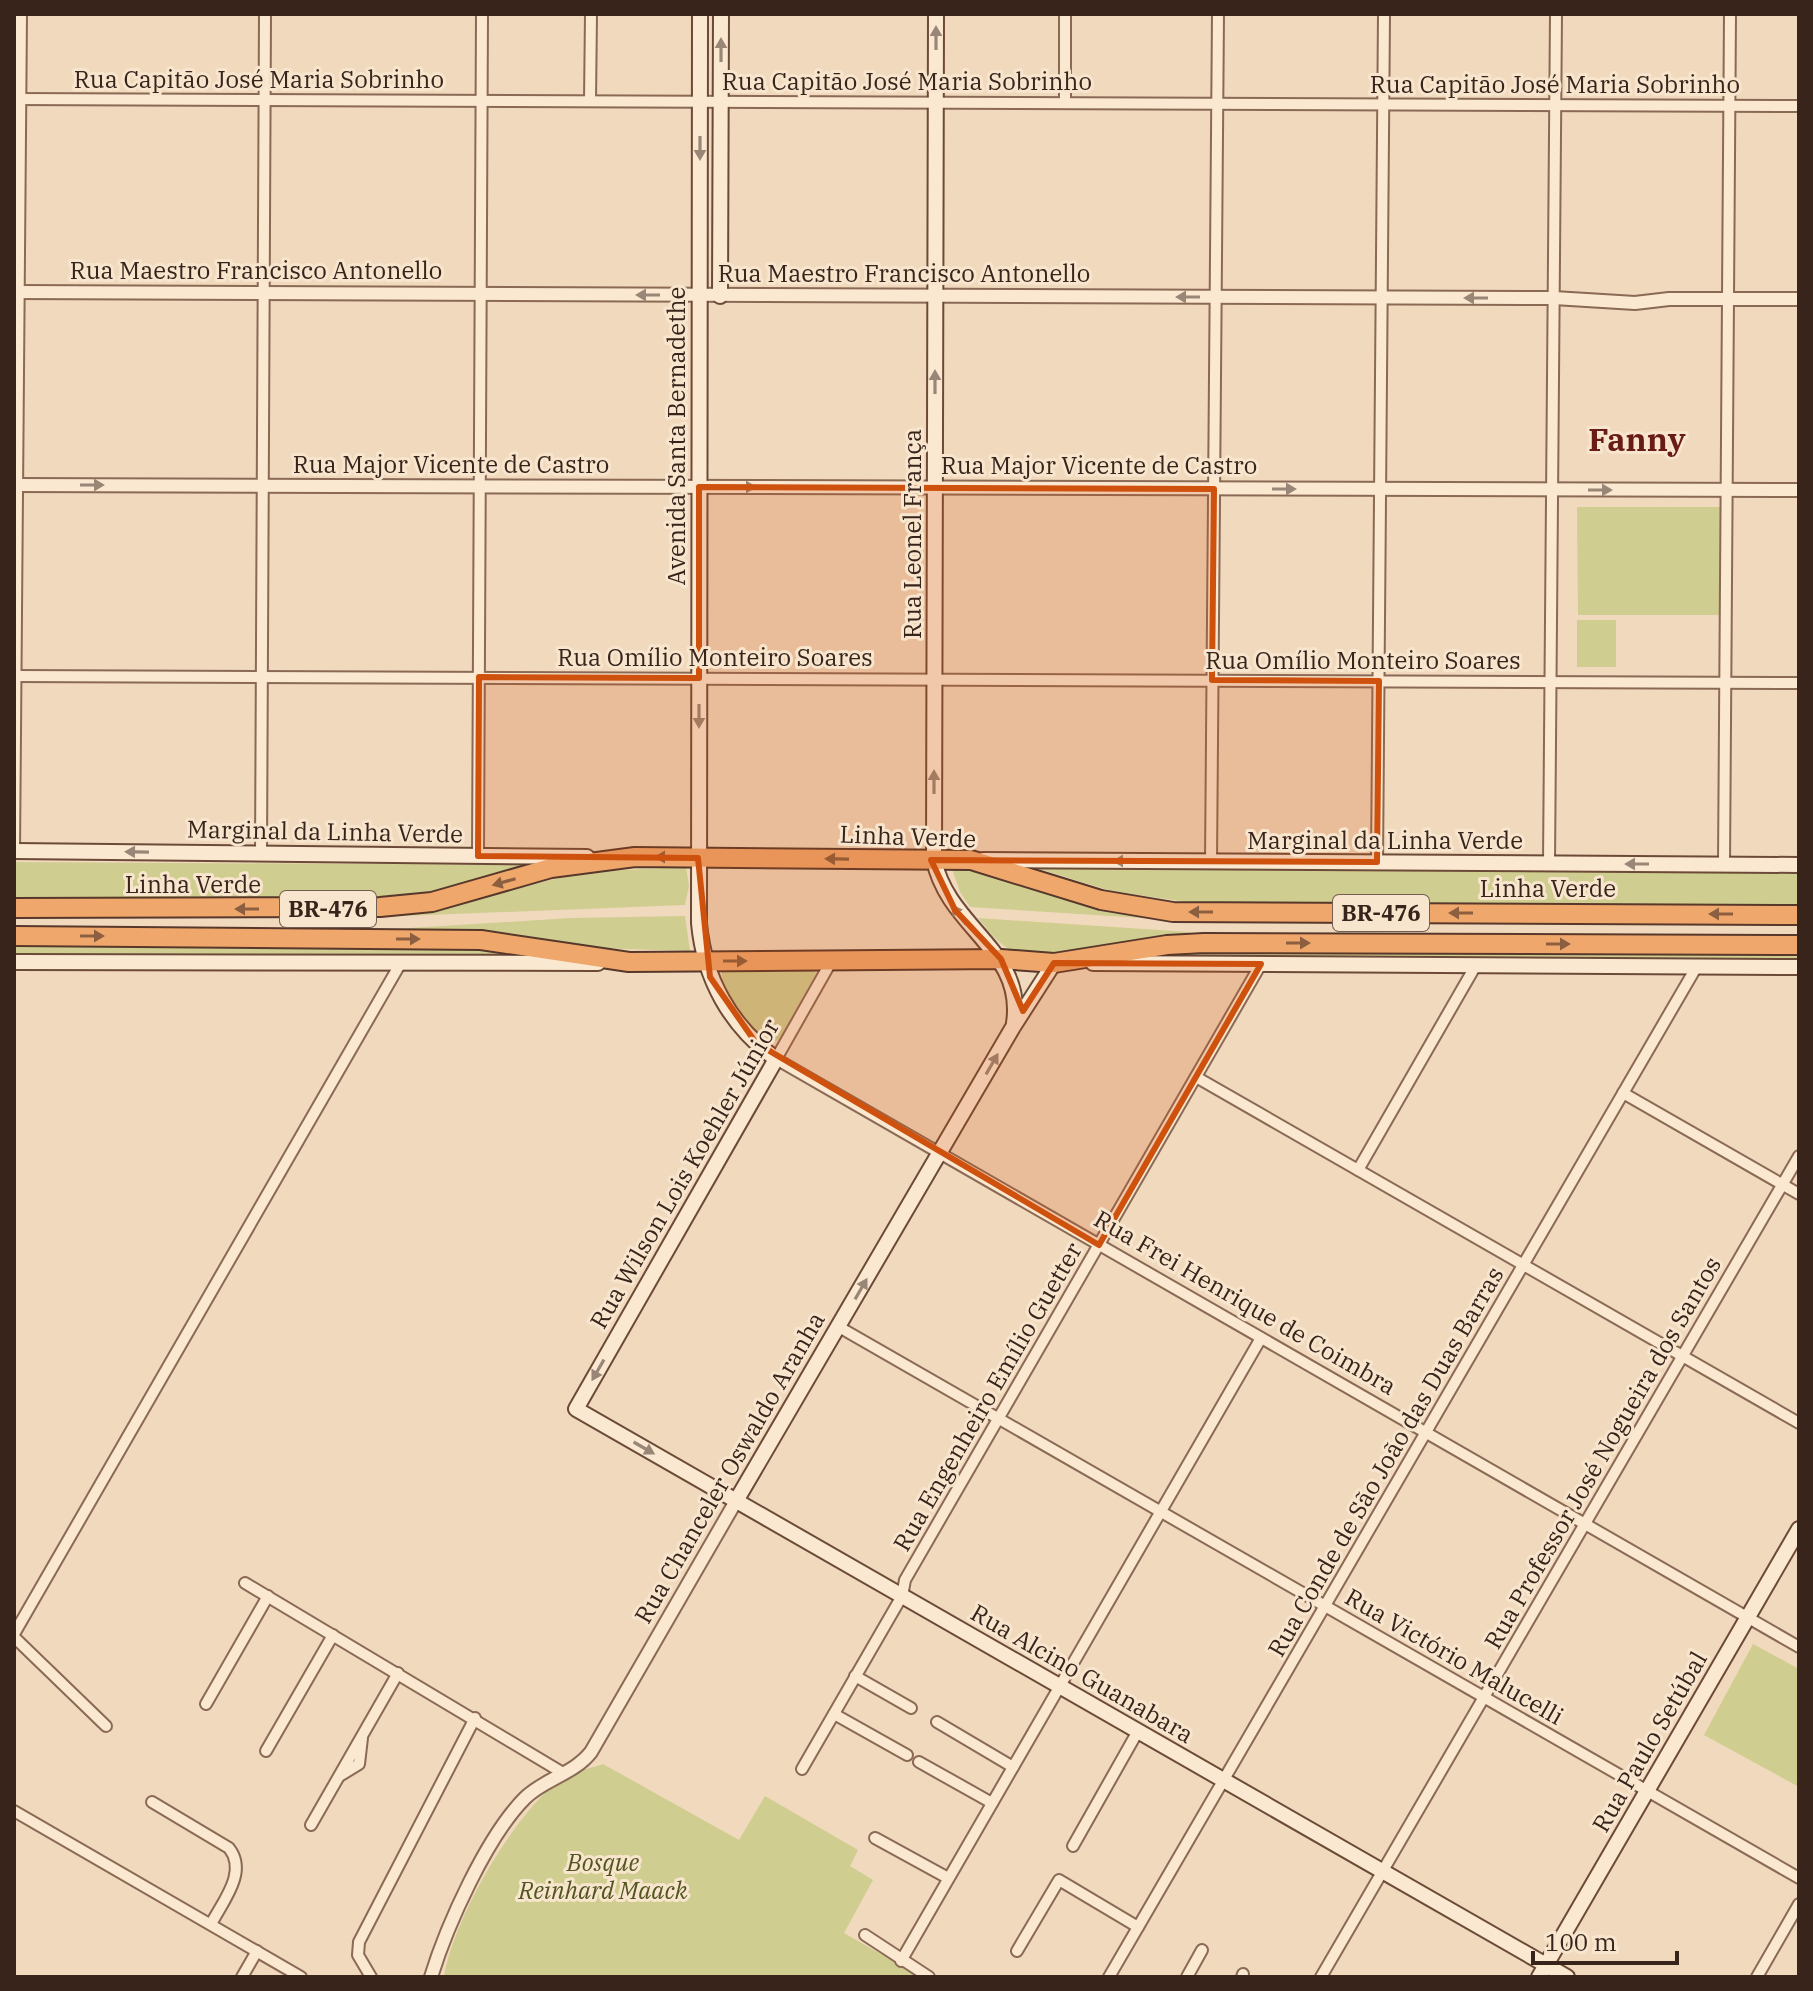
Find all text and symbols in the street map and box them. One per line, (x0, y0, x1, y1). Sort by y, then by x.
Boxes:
one-way arrow (930, 25, 942, 50)
one-way arrow (715, 37, 727, 62)
street label: Rua Capitão José Maria Sobrinho (74, 63, 444, 95)
street label: Rua Capitão José Maria Sobrinho (722, 65, 1092, 97)
street label: Rua Capitão José Maria Sobrinho (1370, 68, 1740, 100)
one-way arrow (694, 136, 706, 161)
street label: Rua Maestro Francisco Antonello (70, 254, 442, 286)
street label: Rua Maestro Francisco Antonello (718, 257, 1090, 289)
street label: Avenida Santa Bernadethe (660, 287, 692, 585)
one-way arrow (635, 289, 660, 301)
one-way arrow (1175, 291, 1200, 303)
one-way arrow (1463, 292, 1488, 304)
one-way arrow (929, 369, 941, 394)
district label: Fanny (1588, 418, 1687, 460)
street label: Rua Leonel França (896, 429, 928, 639)
street label: Rua Major Vicente de Castro (293, 448, 609, 480)
street label: Rua Major Vicente de Castro (941, 449, 1257, 481)
one-way arrow (80, 479, 105, 491)
one-way arrow (732, 481, 757, 493)
one-way arrow (1272, 483, 1297, 495)
one-way arrow (1588, 484, 1613, 496)
street label: Rua Omílio Monteiro Soares (557, 641, 873, 673)
street label: Rua Omílio Monteiro Soares (1205, 644, 1521, 676)
one-way arrow (693, 704, 705, 729)
one-way arrow (928, 769, 940, 794)
street label: Marginal da Linha Verde (187, 813, 463, 849)
street label: Linha Verde (839, 818, 977, 854)
street label: Marginal da Linha Verde (1247, 824, 1523, 856)
one-way arrow (124, 846, 149, 859)
one-way arrow (654, 851, 679, 863)
one-way arrow (824, 853, 849, 865)
one-way arrow (1112, 855, 1137, 867)
one-way arrow (1624, 858, 1649, 870)
street label: Linha Verde (125, 868, 261, 900)
street label: Linha Verde (1480, 872, 1616, 904)
one-way arrow (492, 876, 516, 889)
road number: BR-476 (280, 891, 376, 927)
road number: BR-476 (1333, 895, 1429, 931)
one-way arrow (234, 903, 259, 915)
one-way arrow (952, 904, 968, 925)
one-way arrow (1188, 906, 1213, 918)
one-way arrow (1448, 907, 1473, 919)
one-way arrow (1708, 908, 1733, 920)
one-way arrow (80, 930, 105, 942)
one-way arrow (396, 933, 421, 945)
one-way arrow (1286, 937, 1311, 949)
one-way arrow (1546, 938, 1571, 950)
one-way arrow (723, 955, 748, 967)
street label: Rua Wilson Lois Koehler Júnior (582, 1012, 786, 1334)
one-way arrow (985, 1053, 999, 1076)
street label: Rua Frei Henrique de Coimbra (1089, 1202, 1402, 1402)
street label: Rua Engenheiro Emílio Guetter (885, 1236, 1089, 1557)
street label: Rua Professor José Nogueira dos Santos (1476, 1250, 1728, 1655)
street label: Rua Conde de São João das Duas Barras (1260, 1261, 1510, 1662)
one-way arrow (854, 1278, 868, 1300)
street label: Rua Chanceler Oswaldo Aranha (627, 1306, 832, 1629)
one-way arrow (591, 1358, 605, 1381)
one-way arrow (632, 1441, 655, 1455)
street label: Rua Victório Malucelli (1339, 1580, 1570, 1732)
street label: Rua Alcino Guanabara (965, 1596, 1200, 1750)
street label: Rua Paulo Setúbal (1584, 1645, 1714, 1838)
park label: Bosque Reinhard Maack (518, 1846, 688, 1906)
scale bar (1533, 1915, 1677, 1965)
text: 100 m (1545, 1926, 1617, 1958)

